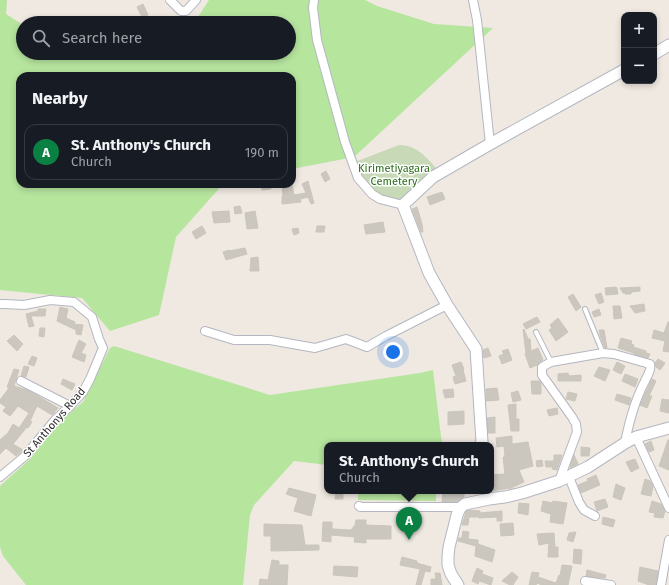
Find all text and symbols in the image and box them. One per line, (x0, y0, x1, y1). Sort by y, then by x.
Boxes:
map controls (621, 12, 657, 84)
button: + (621, 12, 657, 48)
search box (16, 16, 296, 60)
icon: search (30, 27, 52, 49)
text: Search here (62, 29, 142, 47)
button: − (621, 48, 657, 84)
text: Nearby (32, 88, 87, 109)
text: St. Anthony's Church (71, 136, 211, 154)
text: A (42, 145, 50, 160)
text: 190 m (245, 145, 279, 160)
text: Church (71, 154, 112, 169)
park label: Kirimetiyagara Cemetery (358, 162, 430, 188)
your location (383, 342, 403, 362)
street label: St Anthonys Road (21, 385, 88, 460)
popup (324, 442, 494, 494)
text: St. Anthony's Church (339, 452, 479, 470)
text: Church (339, 470, 380, 485)
pin: A (396, 507, 422, 540)

